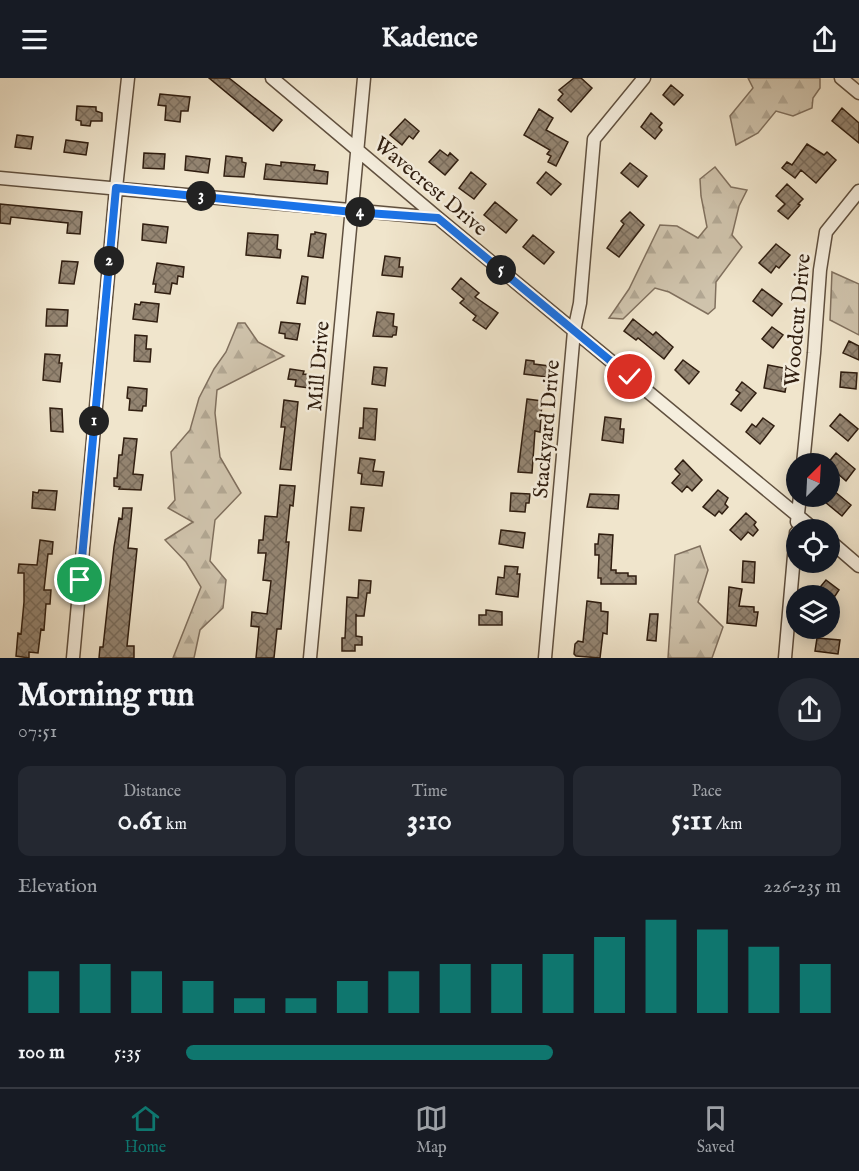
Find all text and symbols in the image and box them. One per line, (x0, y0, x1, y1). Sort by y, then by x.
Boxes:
text: Kadence (381, 22, 478, 56)
icon: menu (18, 23, 51, 56)
icon: share (808, 23, 841, 56)
street label: Wavecrest Drive (367, 132, 493, 243)
pin: 3 (186, 181, 216, 211)
text: 3 (198, 186, 204, 206)
pin: 4 (345, 197, 375, 227)
text: 4 (356, 202, 364, 222)
pin: 2 (94, 246, 124, 276)
text: 2 (105, 251, 113, 271)
street label: Woodcut Drive (779, 252, 818, 388)
pin: 5 (486, 255, 516, 285)
text: 5 (498, 260, 504, 280)
street label: Mill Drive (302, 320, 337, 412)
pin (604, 351, 655, 402)
street label: Stackyard Drive (528, 358, 567, 500)
icon: check (613, 360, 646, 393)
pin: 1 (79, 406, 109, 436)
text: 1 (91, 411, 97, 431)
north arrow (786, 453, 840, 507)
map controls (786, 453, 840, 639)
button: locate (786, 519, 840, 573)
pin (54, 554, 105, 605)
icon: arrive (63, 563, 96, 596)
button: layers (786, 585, 840, 639)
text: Morning run (18, 675, 194, 717)
button: share (778, 678, 841, 741)
text: 07:51 (18, 719, 57, 744)
text: Distance (123, 782, 181, 802)
text: Time (412, 782, 447, 802)
text: Pace (692, 782, 722, 802)
text: 0.61 (118, 802, 162, 840)
text: 3:10 (407, 802, 452, 840)
text: 5:11 (671, 802, 712, 840)
text: km (162, 815, 187, 835)
text: /km (712, 815, 742, 835)
text: Elevation (18, 874, 97, 899)
text: 226–235 m (763, 874, 841, 899)
text: 100 m (18, 1040, 65, 1065)
text: 5:35 (114, 1040, 141, 1065)
tab: Home (124, 1102, 166, 1158)
tab: Map (415, 1102, 448, 1158)
tab: Saved (697, 1102, 735, 1158)

